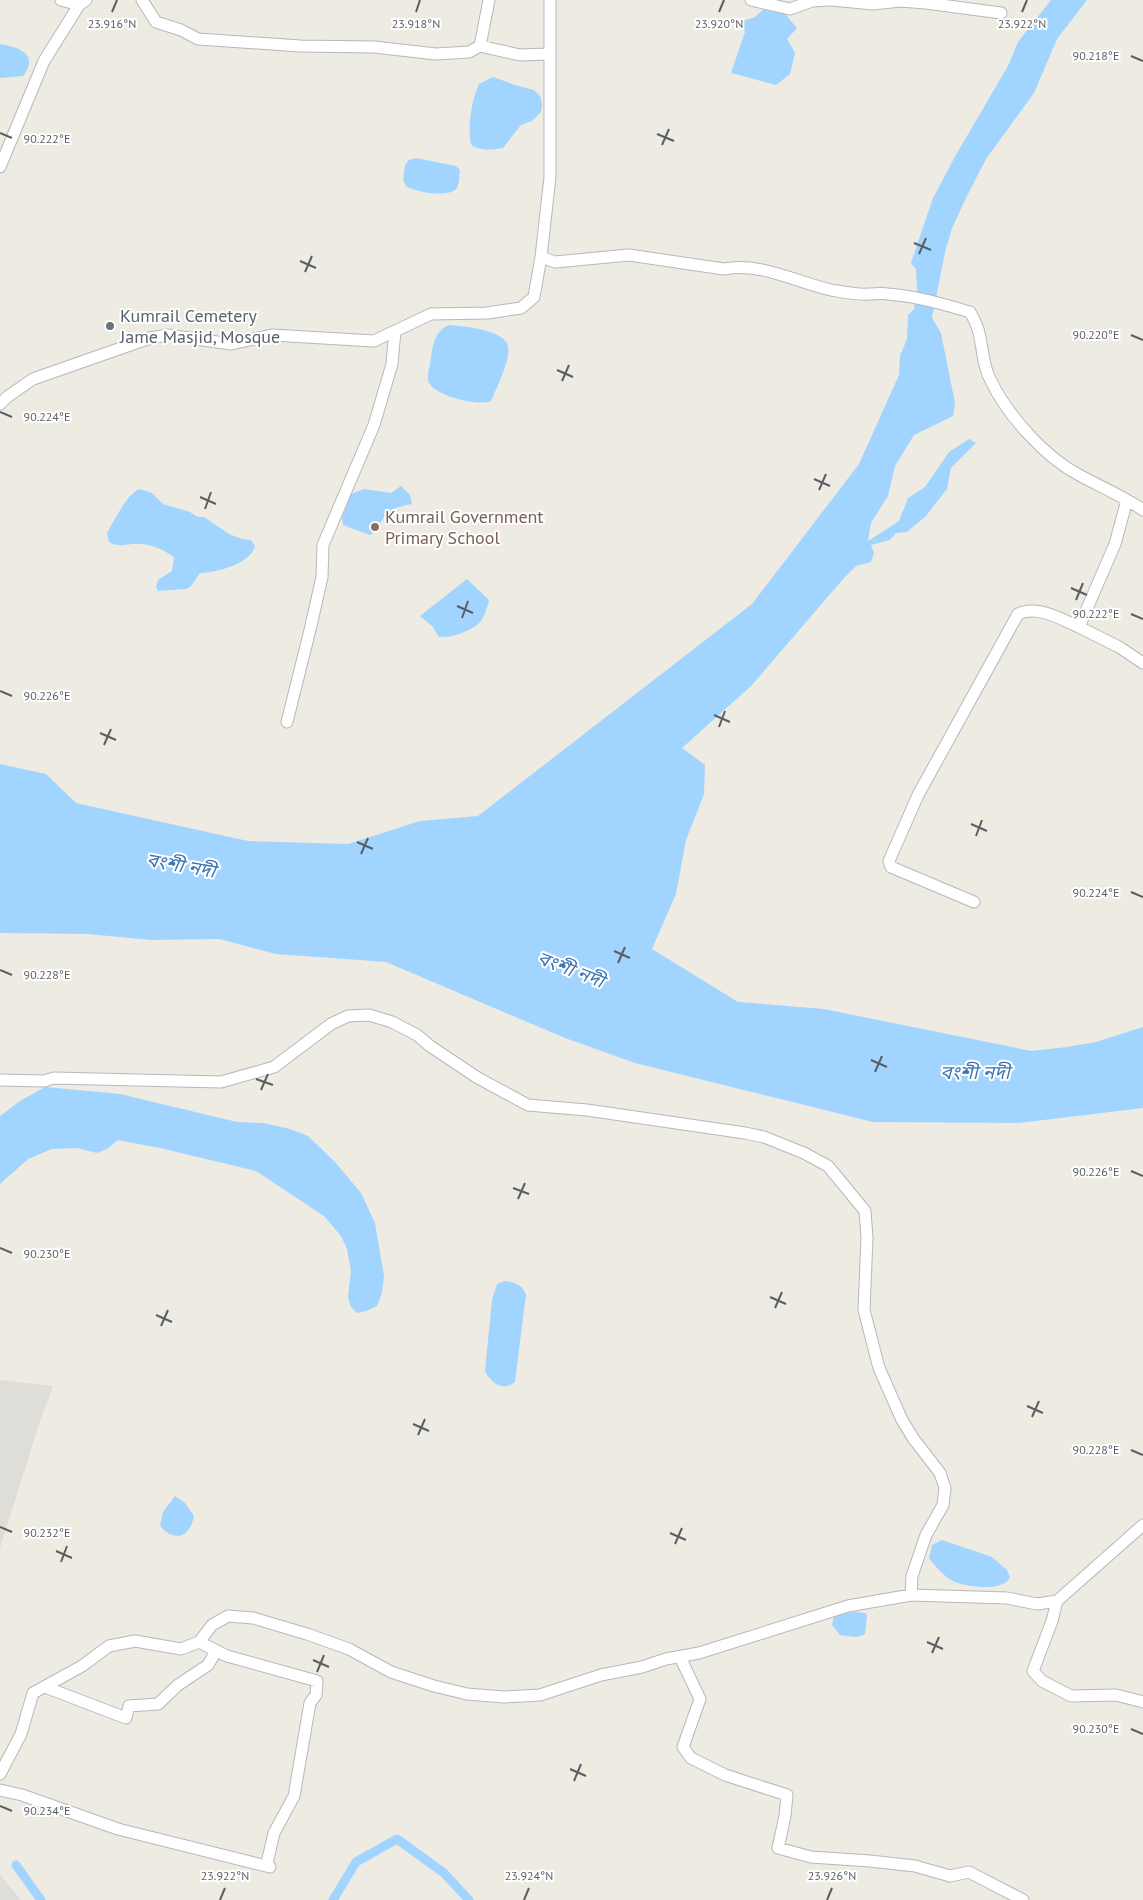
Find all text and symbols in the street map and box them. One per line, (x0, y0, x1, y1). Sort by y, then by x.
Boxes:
text: 23.916°N (88, 16, 136, 31)
text: 23.918°N (392, 16, 440, 31)
text: 23.920°N (695, 16, 743, 31)
text: 23.922°N (998, 16, 1046, 31)
text: 90.218°E (1073, 48, 1119, 63)
text: 90.222°E (24, 131, 70, 146)
place label: Kumrail Cemetery Jame Masjid, Mosque (119, 304, 280, 348)
marker: Kumrail Cemetery Jame Masjid, Mosque (104, 320, 116, 332)
text: 90.220°E (1073, 327, 1119, 342)
text: 90.224°E (24, 409, 70, 424)
place label: Kumrail Government Primary School (385, 505, 543, 549)
marker: Kumrail Government Primary School (369, 521, 381, 533)
text: 90.222°E (1073, 606, 1119, 621)
text: 90.226°E (24, 688, 70, 703)
water label: বংশী নদী (145, 847, 221, 884)
text: 90.224°E (1073, 885, 1119, 900)
water label: বংশী নদী (534, 945, 612, 994)
text: 90.228°E (24, 967, 70, 982)
water label: বংশী নদী (940, 1060, 1014, 1084)
text: 90.226°E (1073, 1164, 1119, 1179)
text: 90.230°E (24, 1246, 70, 1261)
text: 90.228°E (1073, 1442, 1119, 1457)
text: 90.232°E (24, 1525, 70, 1540)
text: 90.230°E (1073, 1721, 1119, 1736)
text: 90.234°E (24, 1803, 70, 1818)
text: 23.922°N (201, 1868, 249, 1883)
text: 23.924°N (505, 1868, 553, 1883)
text: 23.926°N (808, 1868, 856, 1883)

